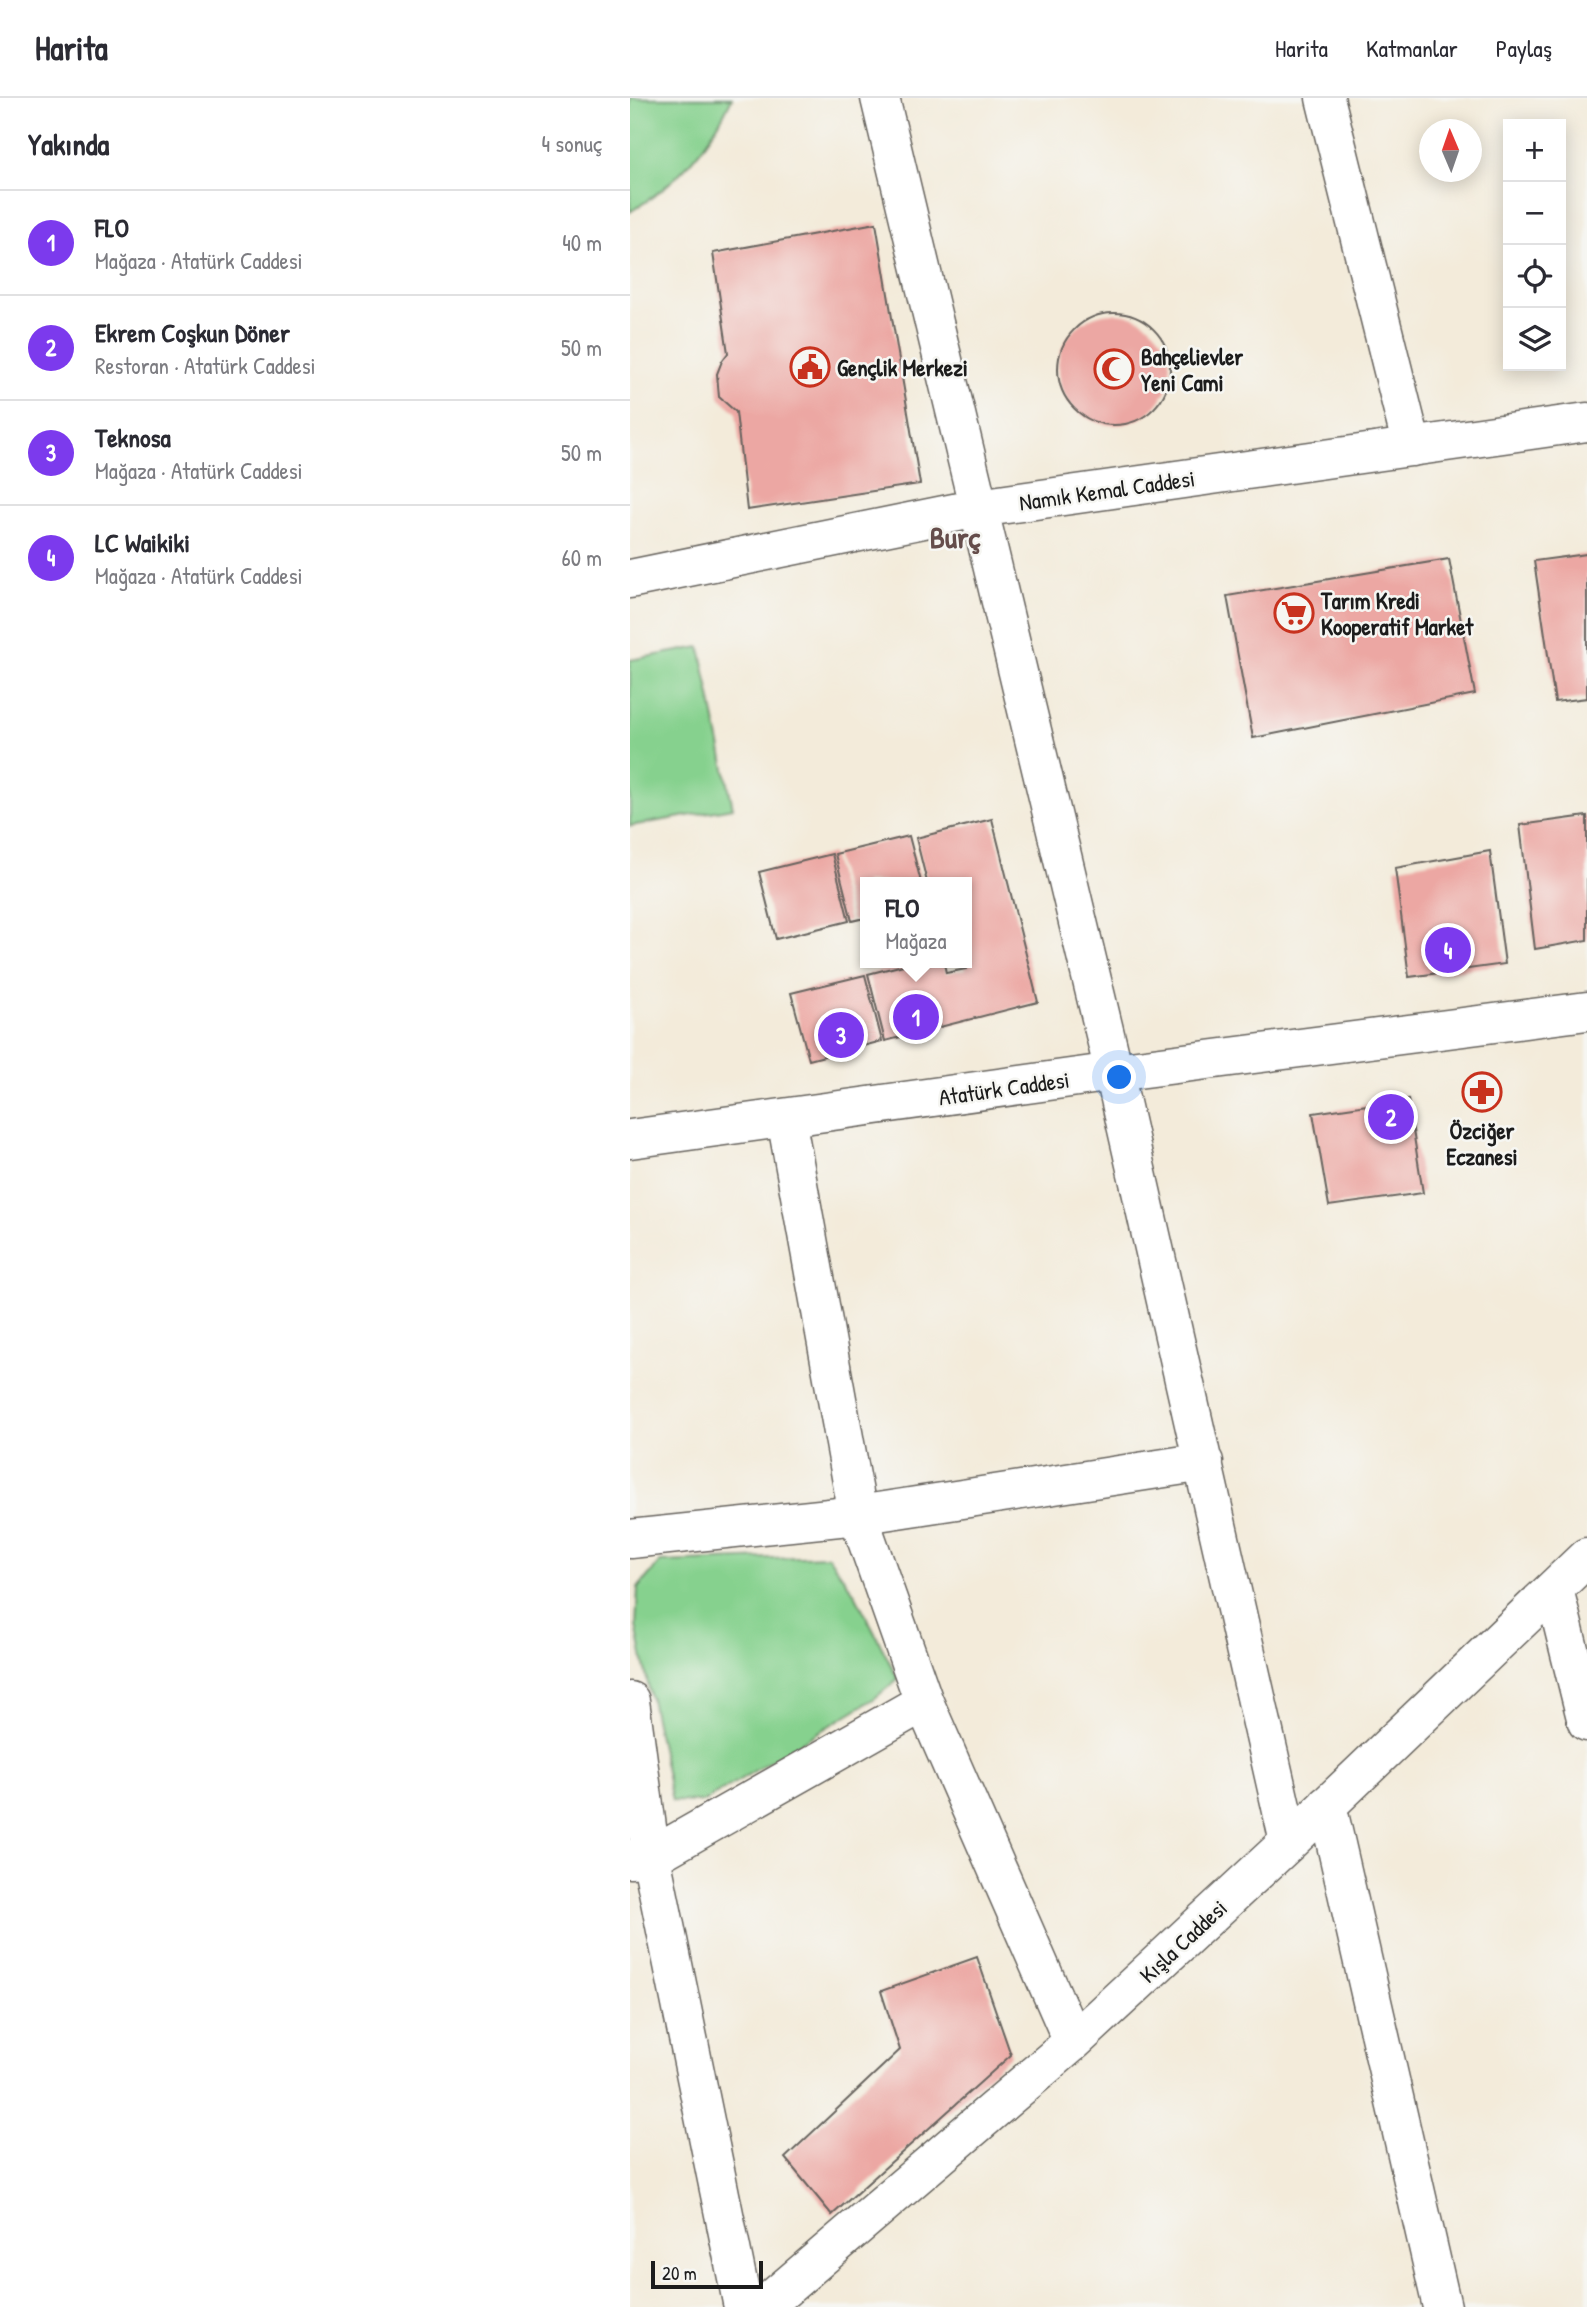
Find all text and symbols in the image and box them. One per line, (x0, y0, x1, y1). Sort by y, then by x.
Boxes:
text: Harita (35, 26, 108, 70)
text: Harita (1275, 32, 1328, 64)
text: Katmanlar (1366, 32, 1458, 64)
text: Paylaş (1496, 32, 1552, 64)
north arrow (1419, 119, 1482, 182)
map controls (1503, 119, 1566, 371)
button: + (1503, 119, 1566, 182)
text: Yakında (28, 124, 109, 164)
text: 4 sonuç (541, 128, 602, 159)
button: − (1503, 182, 1566, 245)
text: FLO (95, 210, 129, 245)
text: 1 (47, 227, 55, 258)
text: 40 m (562, 227, 602, 258)
text: Mağaza · Atatürk Caddesi (95, 245, 303, 276)
button: locate (1503, 245, 1566, 308)
button: layers (1503, 308, 1566, 371)
text: Ekrem Coşkun Döner (95, 315, 290, 350)
text: 2 (46, 332, 56, 363)
text: 50 m (561, 332, 602, 363)
place label: Bahçelievler Yeni Cami (1141, 341, 1243, 398)
public building icon: Gençlik Merkezi (789, 346, 831, 388)
mosque icon: Bahçelievler Yeni Cami (1093, 348, 1135, 390)
text: Restoran · Atatürk Caddesi (95, 350, 316, 381)
place label: Gençlik Merkezi (837, 352, 968, 383)
text: Teknosa (95, 420, 171, 455)
text: 3 (46, 437, 56, 468)
text: 50 m (561, 437, 602, 468)
text: Mağaza · Atatürk Caddesi (95, 455, 303, 486)
street label: Namık Kemal Caddesi (1017, 462, 1197, 518)
district label: Burç (930, 517, 981, 557)
text: LC Waikiki (95, 525, 190, 560)
text: 4 (47, 542, 55, 573)
text: 60 m (562, 542, 602, 573)
text: Mağaza · Atatürk Caddesi (95, 560, 303, 591)
place label: Tarım Kredi Kooperatif Market (1320, 585, 1474, 643)
supermarket icon: Tarım Kredi Kooperatif Market (1273, 592, 1315, 634)
popup (860, 877, 972, 968)
text: FLO (886, 890, 919, 925)
pin: 4 (1425, 924, 1471, 976)
text: Mağaza (886, 925, 946, 956)
pin: 1 (893, 991, 939, 1043)
pin: 3 (818, 1009, 864, 1061)
your location (1102, 1060, 1136, 1094)
street label: Atatürk Caddesi (937, 1063, 1071, 1113)
pharmacy icon: Özciğer Eczanesi (1461, 1071, 1503, 1113)
pin: 2 (1368, 1091, 1414, 1143)
place label: Özciğer Eczanesi (1446, 1115, 1518, 1172)
street label: Kışla Caddesi (1133, 1892, 1233, 1990)
scale bar (651, 2258, 763, 2290)
text: 20 m (662, 2260, 697, 2286)

